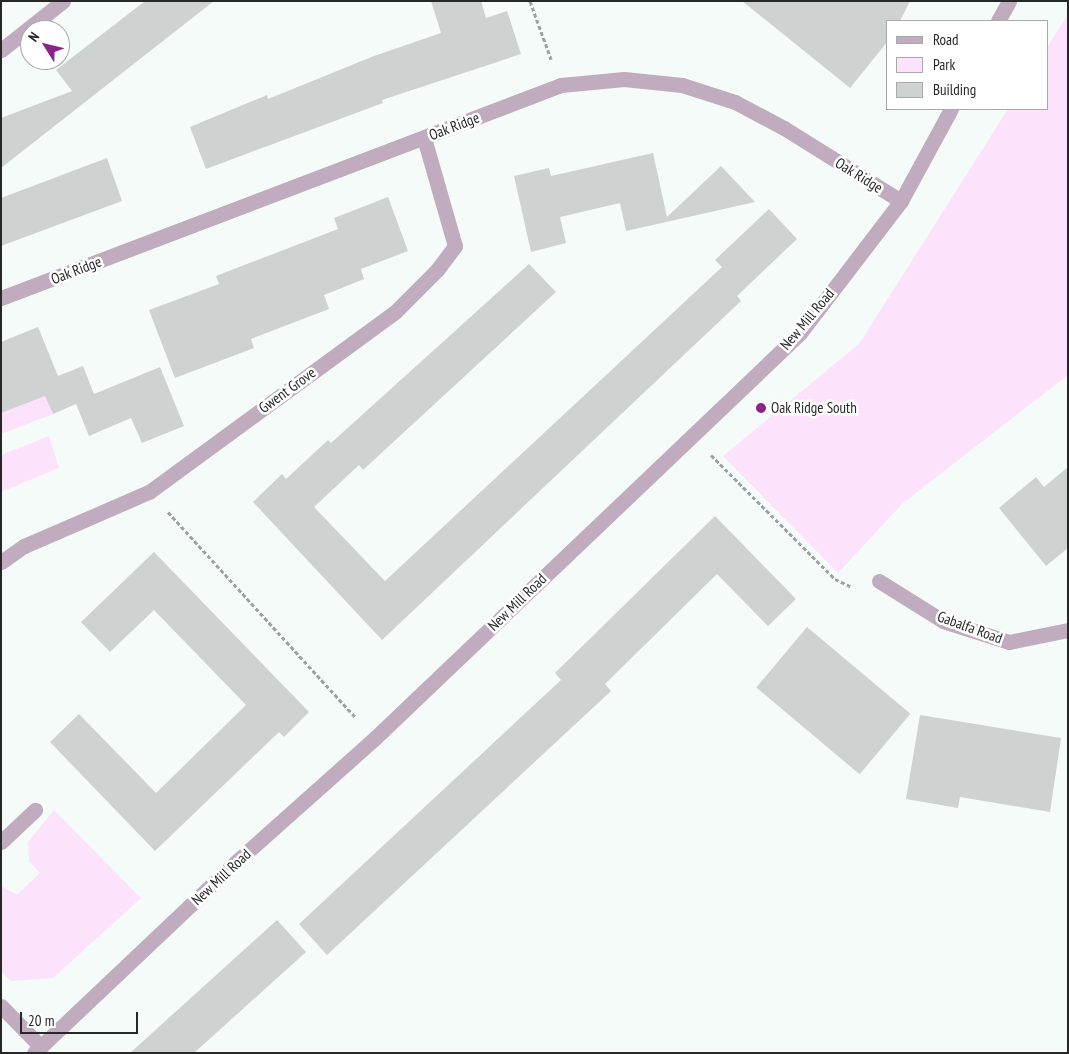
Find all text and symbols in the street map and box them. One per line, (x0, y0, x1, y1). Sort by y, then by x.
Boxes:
north arrow (20, 20, 70, 70)
legend (886, 20, 1049, 110)
text: N (24, 28, 43, 45)
text: Road (933, 30, 959, 49)
text: Park (933, 55, 955, 74)
text: Building (933, 80, 976, 99)
street label: Oak Ridge (426, 108, 482, 144)
street label: Oak Ridge (832, 153, 886, 197)
street label: Oak Ridge (48, 252, 104, 288)
street label: New Mill Road (776, 285, 838, 353)
street label: Gwent Grove (255, 363, 319, 417)
place label: Oak Ridge South (771, 399, 857, 417)
marker: Oak Ridge South (755, 402, 767, 414)
street label: New Mill Road (484, 570, 550, 634)
street label: Gabalfa Road (935, 607, 1005, 647)
street label: New Mill Road (188, 845, 254, 909)
scale bar (22, 1002, 140, 1034)
text: 20 m (28, 1011, 54, 1030)

